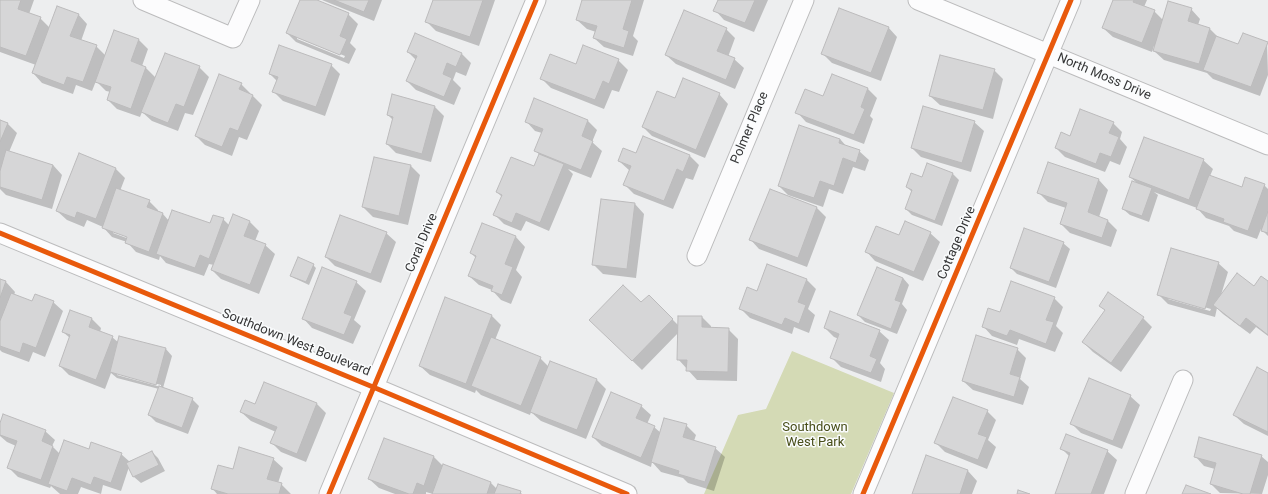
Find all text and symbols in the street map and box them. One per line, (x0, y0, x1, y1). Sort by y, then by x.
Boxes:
street label: North Moss Drive (1055, 50, 1153, 104)
street label: Polmer Place (728, 90, 772, 166)
street label: Cottage Drive (935, 204, 979, 282)
street label: Coral Drive (403, 211, 441, 275)
street label: Southdown West Boulevard (220, 306, 372, 380)
park label: Southdown West Park (782, 420, 848, 451)

